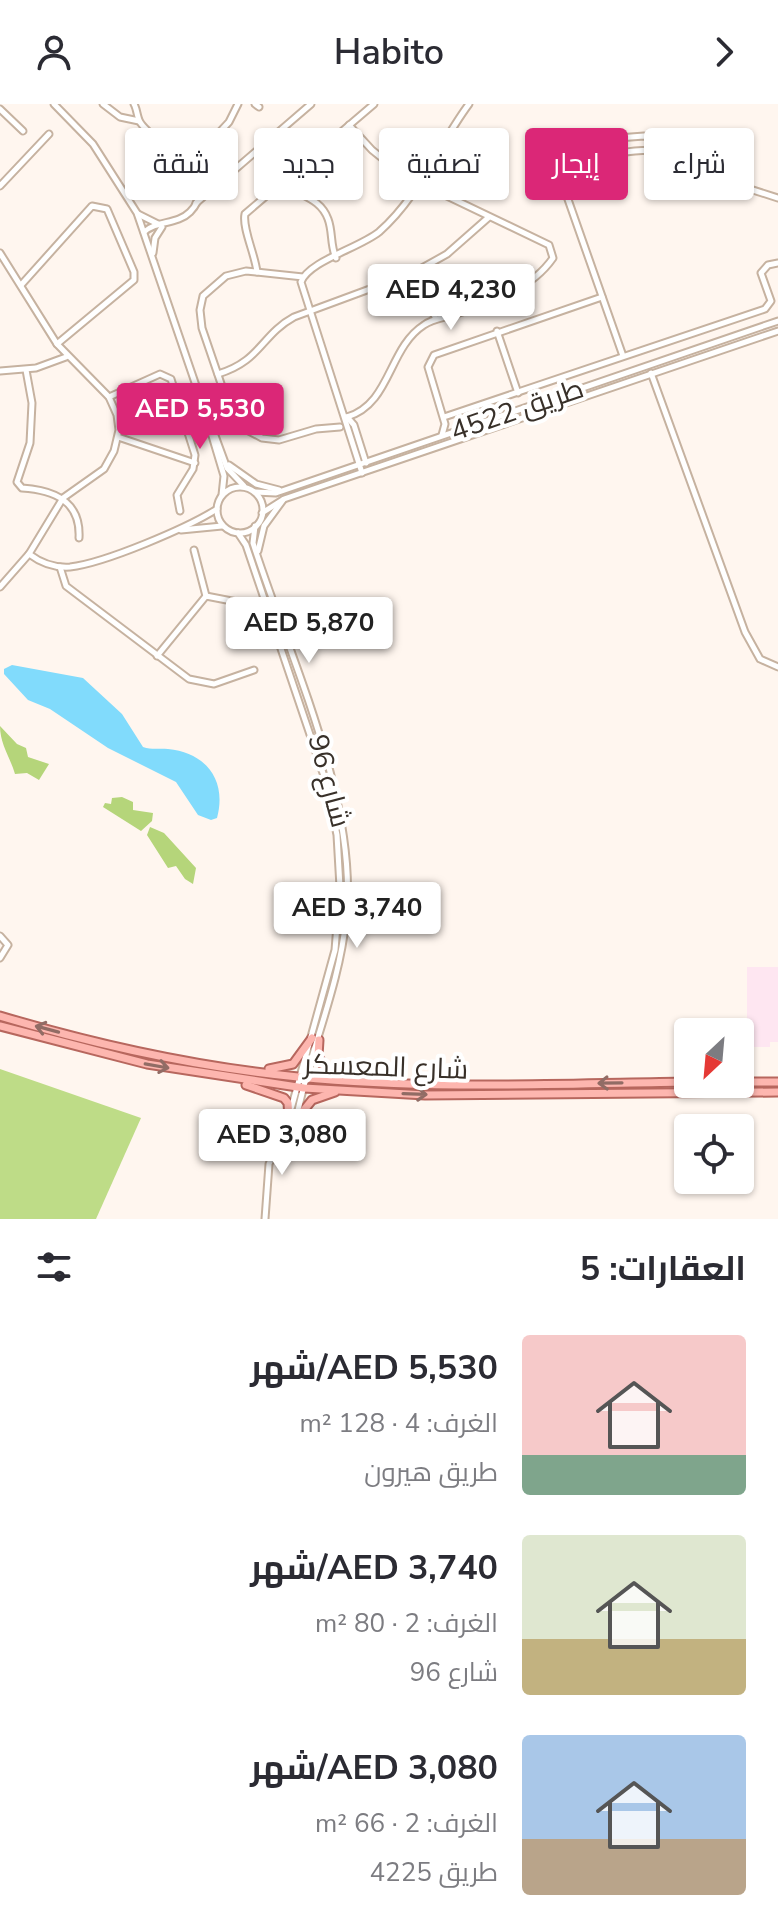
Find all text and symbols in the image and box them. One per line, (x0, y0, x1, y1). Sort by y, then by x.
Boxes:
text: Habito (334, 28, 444, 77)
icon: person (32, 30, 76, 74)
icon: forward (702, 30, 746, 74)
chip: شقة (125, 128, 238, 200)
chip: جديد (254, 128, 363, 200)
chip: تصفية (379, 128, 509, 200)
chip: إيجار (525, 128, 628, 200)
chip: شراء (644, 128, 754, 200)
pin: AED 4,230 (359, 264, 543, 332)
text: AED 4,230 (386, 272, 516, 307)
street label: طريق 4522 (445, 370, 589, 450)
pin: AED 5,530 (108, 383, 292, 451)
text: AED 5,530 (135, 391, 265, 426)
pin: AED 5,870 (217, 597, 401, 665)
text: AED 5,870 (244, 605, 374, 640)
street label: شارع 96 (298, 730, 360, 832)
pin: AED 3,740 (265, 882, 449, 950)
text: AED 3,740 (292, 890, 422, 925)
north arrow (674, 1018, 754, 1098)
map controls (674, 1018, 754, 1194)
one-way arrow (35, 1021, 61, 1036)
street label: شارع المعسكر (301, 1045, 469, 1089)
one-way arrow (144, 1059, 169, 1074)
one-way arrow (597, 1075, 624, 1091)
one-way arrow (401, 1086, 428, 1101)
pin: AED 3,080 (190, 1109, 374, 1177)
button: locate (674, 1114, 754, 1194)
text: AED 3,080 (217, 1117, 347, 1152)
icon: filters (32, 1245, 76, 1289)
text: العقارات: 5 (580, 1246, 746, 1292)
text: AED 5,530/شهر (250, 1345, 498, 1391)
icon: home (586, 1367, 682, 1463)
text: الغرف: 4 · 128 m² (300, 1406, 498, 1441)
text: طريق هيرون (364, 1455, 498, 1490)
text: AED 3,740/شهر (250, 1545, 498, 1591)
icon: home (586, 1567, 682, 1663)
text: الغرف: 2 · 80 m² (315, 1606, 498, 1641)
text: شارع 96 (410, 1655, 498, 1690)
text: AED 3,080/شهر (250, 1745, 498, 1791)
icon: home (586, 1767, 682, 1863)
text: الغرف: 2 · 66 m² (315, 1806, 498, 1841)
text: طريق 4225 (370, 1855, 498, 1890)

